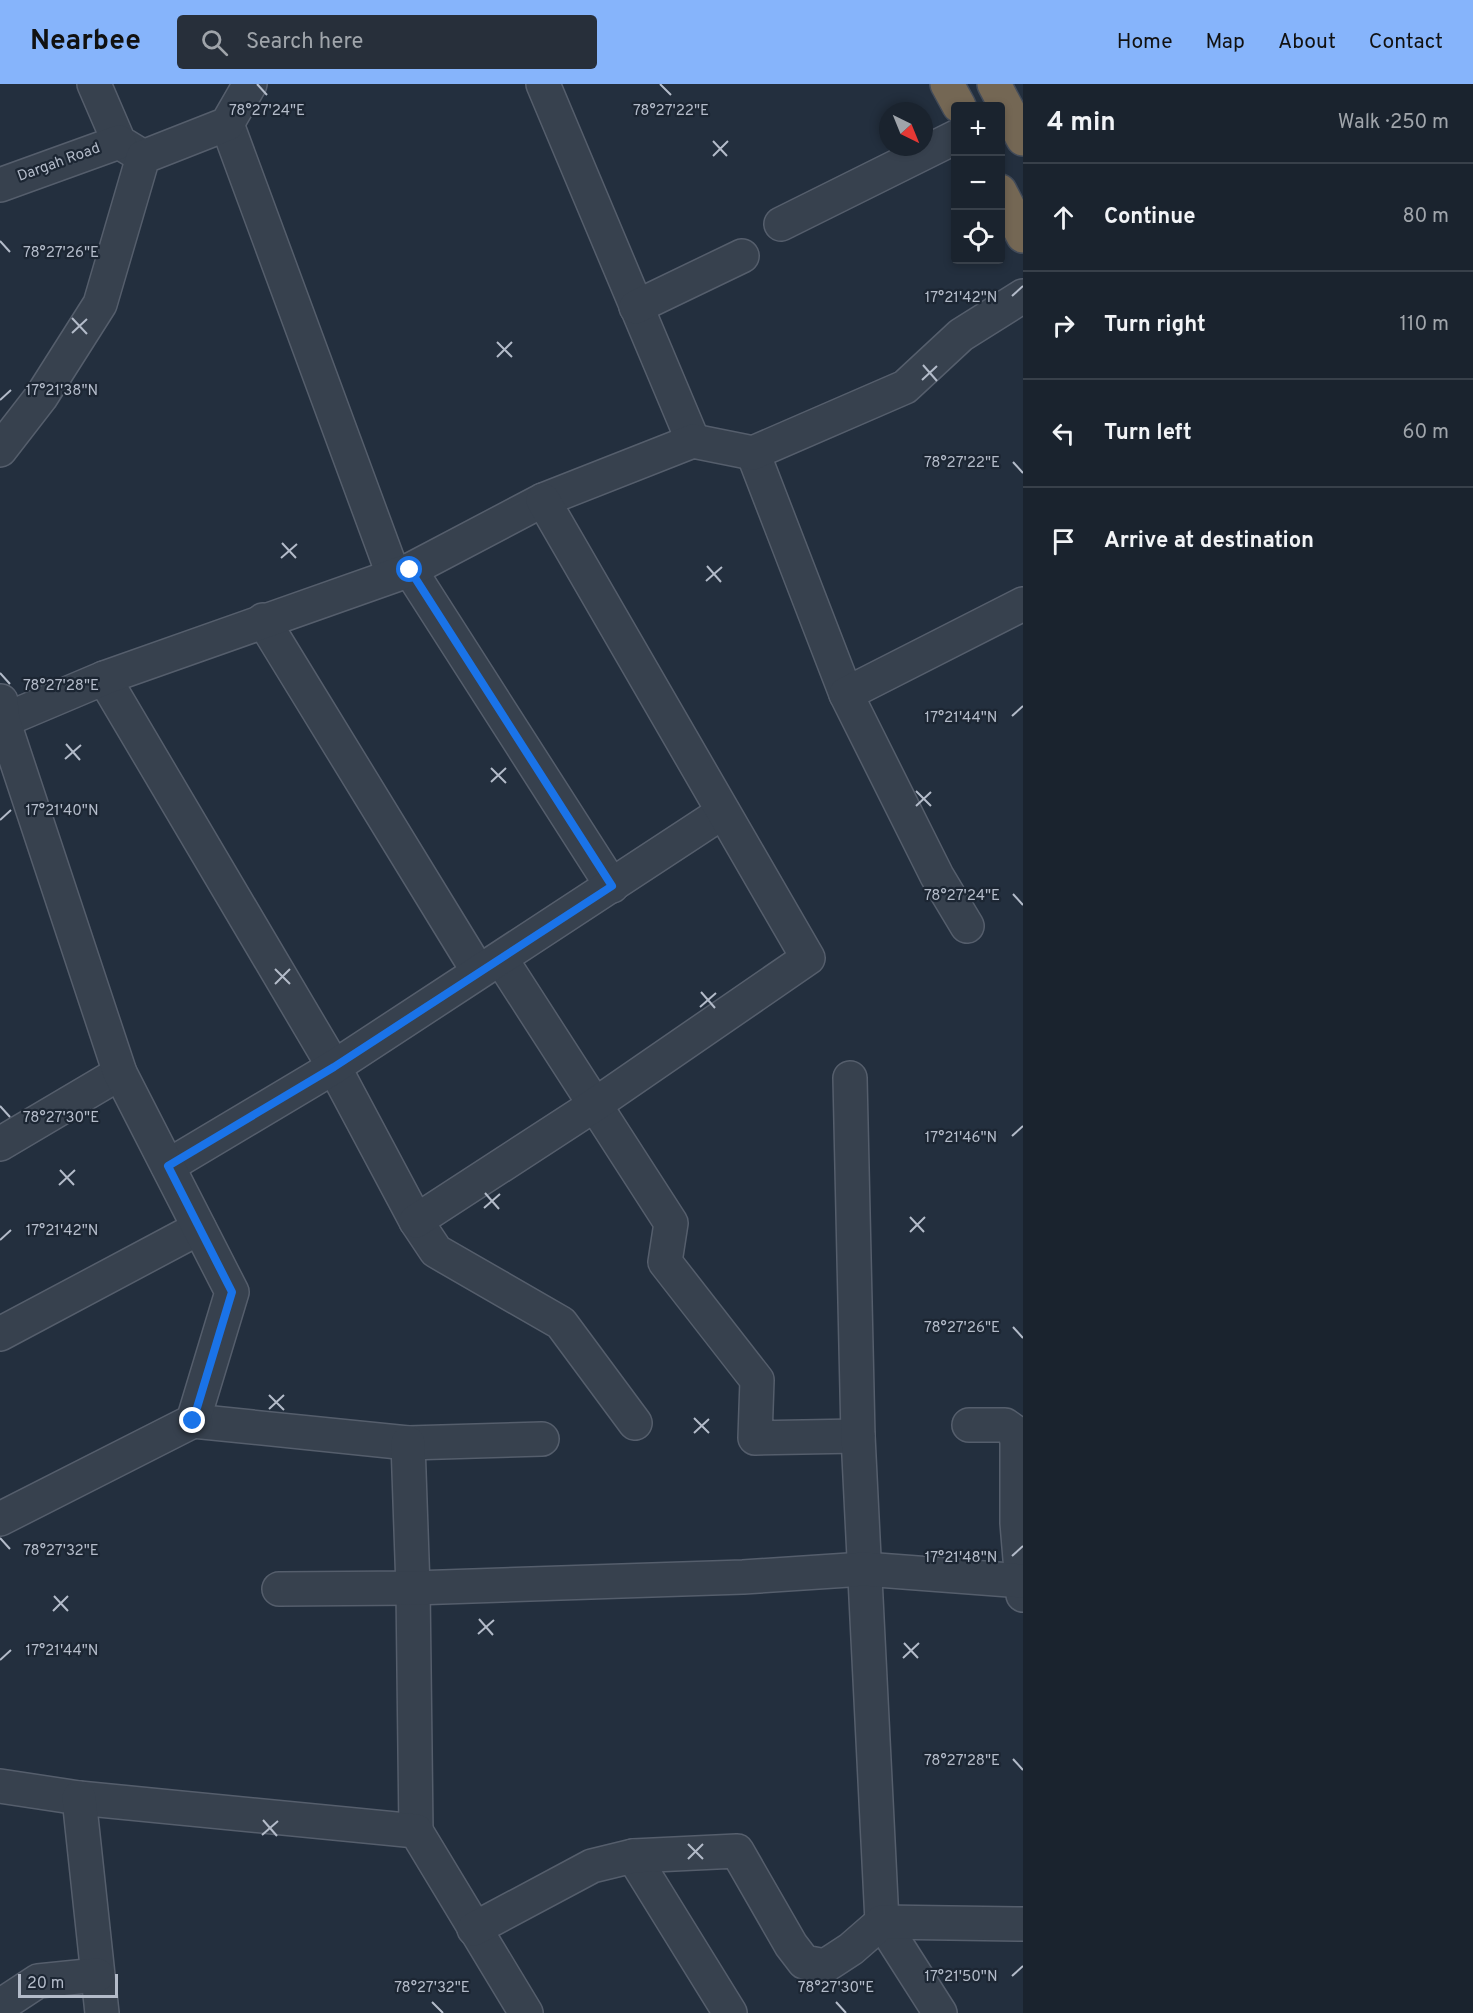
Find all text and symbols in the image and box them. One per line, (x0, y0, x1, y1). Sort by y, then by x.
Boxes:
search box (177, 15, 597, 69)
text: Nearbee (30, 24, 141, 60)
icon: search (198, 26, 231, 59)
text: Search here (246, 29, 363, 56)
text: Home (1117, 29, 1173, 56)
text: Map (1206, 29, 1245, 56)
text: About (1278, 29, 1336, 56)
text: Contact (1369, 29, 1443, 56)
text: 78°27'24"E (229, 102, 305, 121)
text: 78°27'22"E (633, 102, 709, 121)
north arrow (879, 102, 933, 156)
map controls (951, 102, 1005, 264)
button: + (951, 102, 1005, 156)
text: 4 min (1047, 107, 1116, 140)
text: Walk · 250 m (1338, 110, 1449, 136)
street label: Dargah Road (15, 139, 103, 187)
button: − (951, 156, 1005, 210)
icon: ahead (1047, 201, 1080, 234)
text: Continue (1104, 204, 1195, 231)
text: 80 m (1403, 204, 1449, 230)
button: locate (951, 210, 1005, 264)
text: 78°27'26"E (23, 244, 99, 263)
text: 17°21'42"N (925, 289, 997, 308)
icon: right (1047, 309, 1080, 342)
text: Turn right (1104, 312, 1206, 339)
text: 110 m (1400, 312, 1449, 338)
text: 17°21'38"N (26, 382, 98, 401)
icon: left (1047, 417, 1080, 450)
text: Turn left (1104, 420, 1192, 447)
text: 60 m (1403, 420, 1449, 446)
text: 78°27'22"E (924, 454, 1000, 473)
icon: arrive (1047, 525, 1080, 558)
text: Arrive at destination (1104, 528, 1314, 555)
route start (396, 556, 422, 582)
text: 78°27'28"E (23, 677, 99, 696)
text: 17°21'44"N (925, 709, 997, 728)
text: 17°21'40"N (25, 802, 99, 821)
text: 78°27'24"E (924, 887, 1000, 906)
text: 78°27'30"E (23, 1109, 99, 1128)
text: 17°21'46"N (925, 1129, 997, 1148)
text: 17°21'42"N (26, 1222, 98, 1241)
text: 78°27'26"E (924, 1319, 1000, 1338)
route end (179, 1407, 205, 1433)
text: 78°27'32"E (23, 1542, 99, 1561)
text: 17°21'48"N (925, 1549, 997, 1568)
text: 17°21'44"N (26, 1642, 98, 1661)
text: 78°27'28"E (924, 1752, 1000, 1771)
text: 17°21'50"N (924, 1968, 998, 1987)
scale bar (18, 1971, 118, 1998)
text: 20 m (27, 1974, 64, 1994)
text: 78°27'32"E (394, 1979, 470, 1998)
text: 78°27'30"E (798, 1979, 874, 1998)

